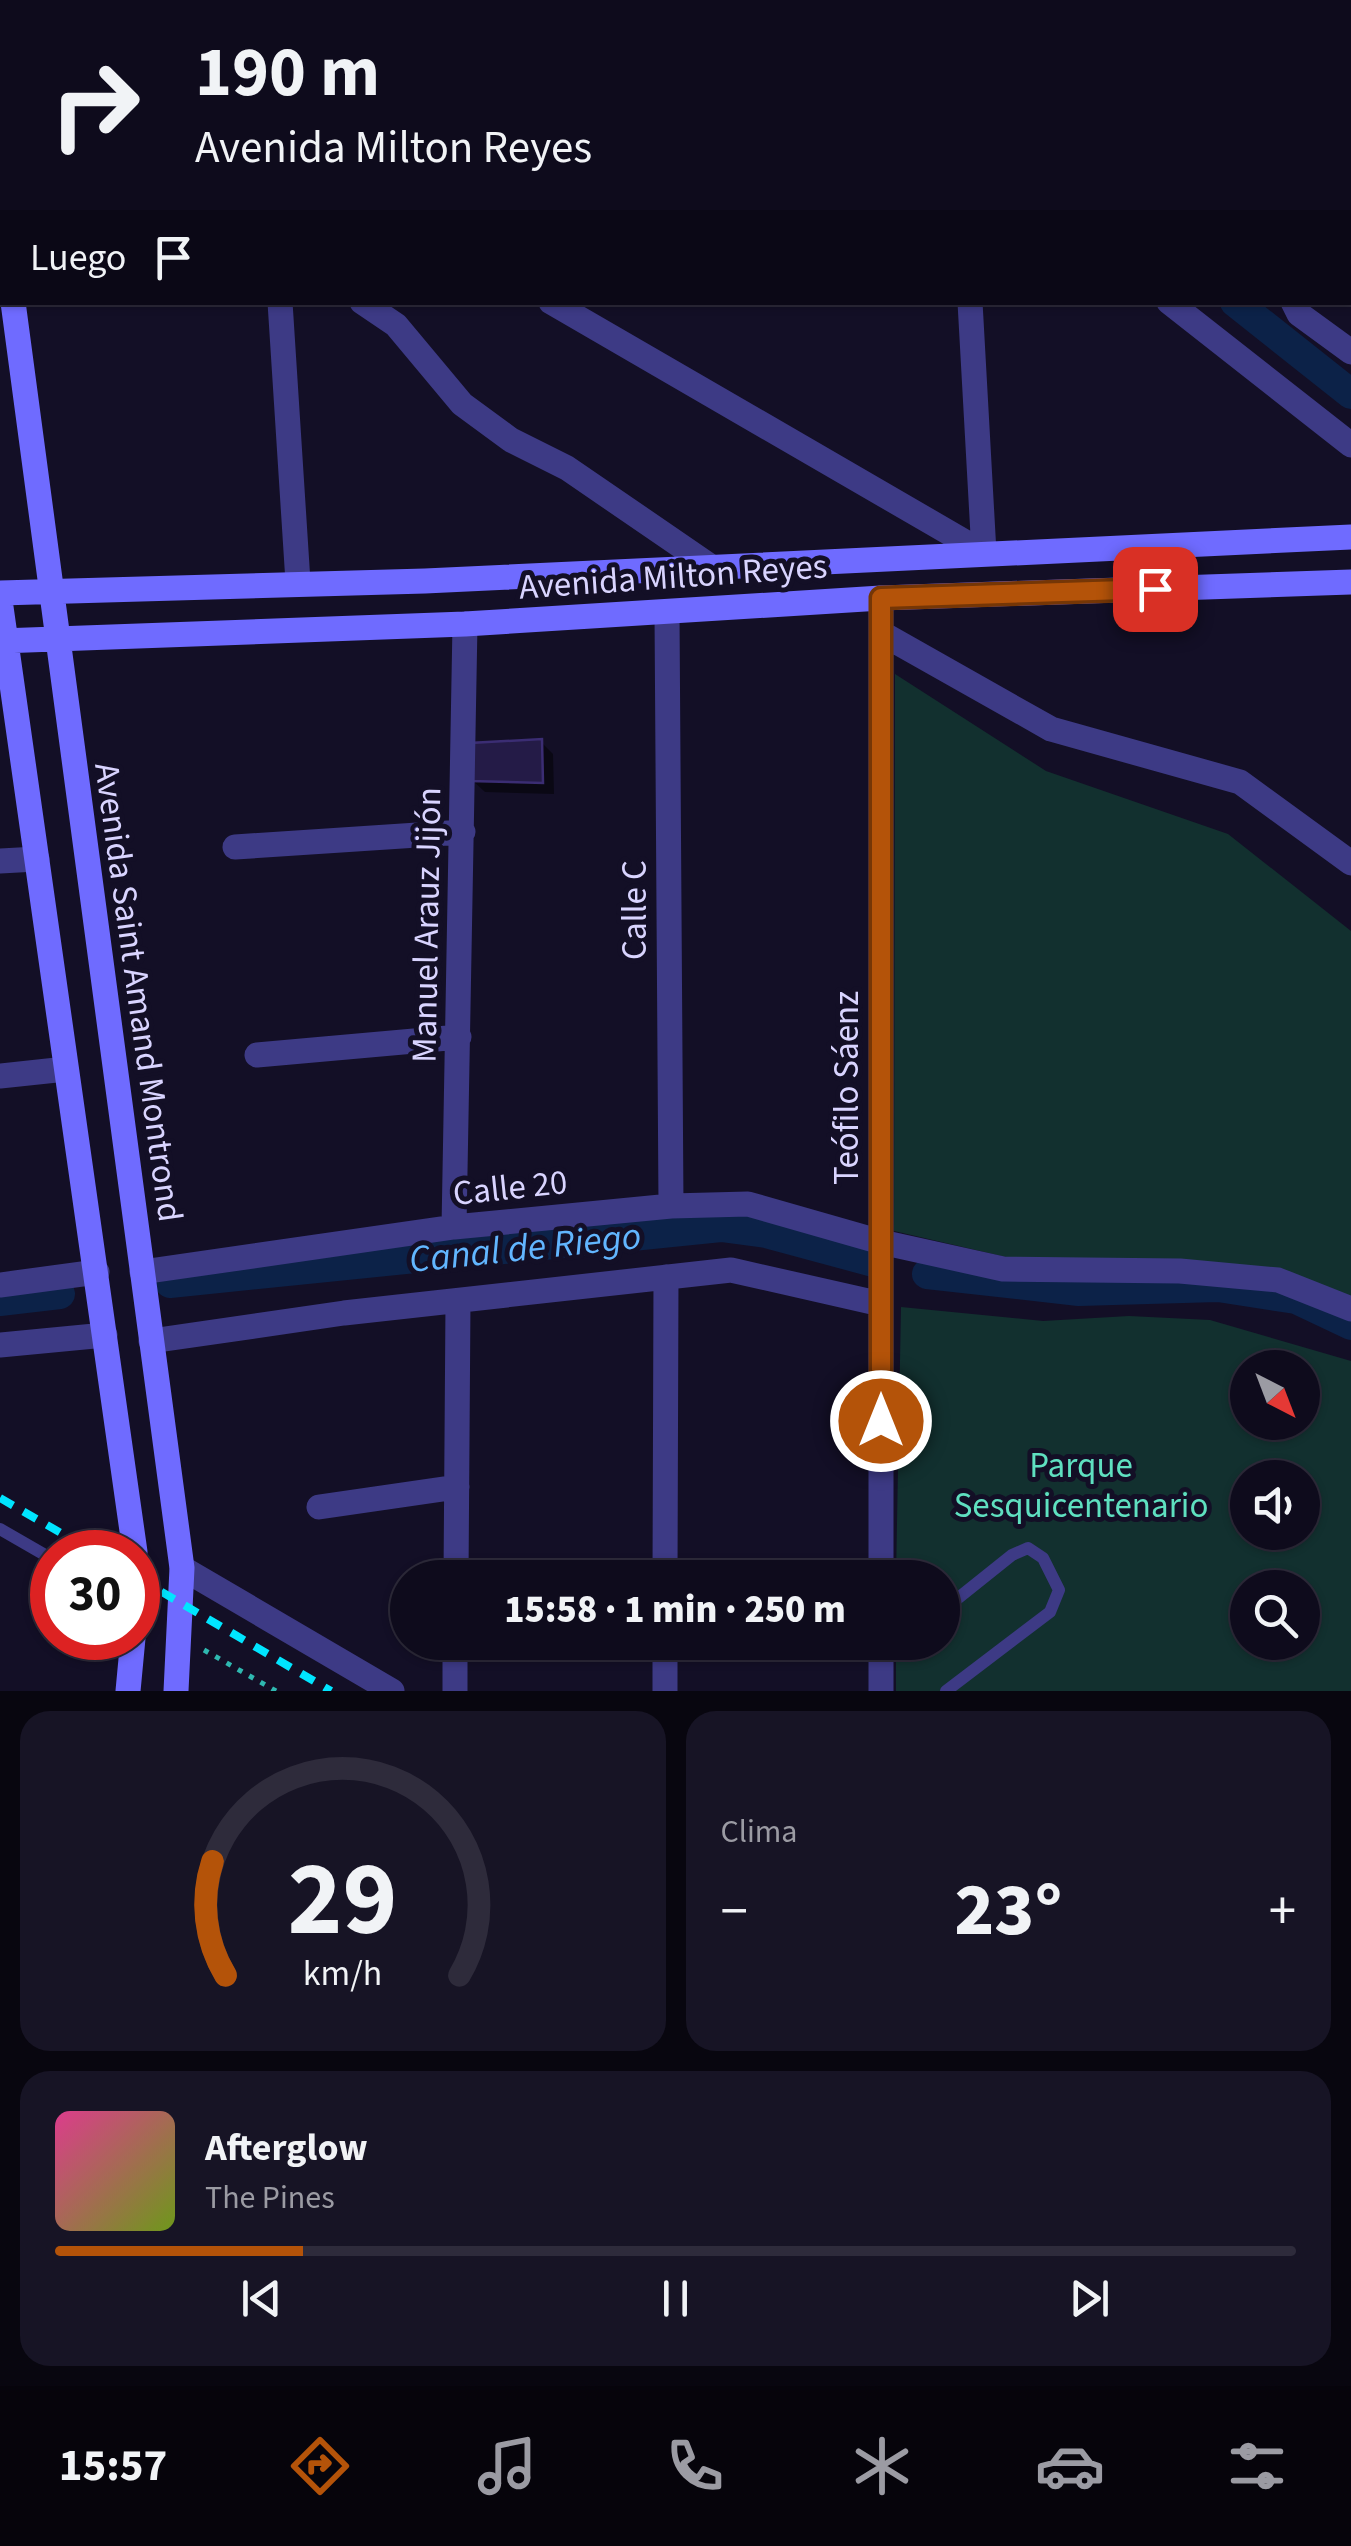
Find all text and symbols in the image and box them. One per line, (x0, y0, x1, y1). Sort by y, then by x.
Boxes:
text: 190 m (195, 23, 380, 123)
icon: right (30, 40, 160, 170)
text: Avenida Milton Reyes (195, 116, 592, 180)
icon: arrive (146, 230, 201, 285)
text: Luego (30, 231, 126, 285)
street label: Avenida Milton Reyes (517, 541, 829, 613)
pin (1113, 547, 1198, 632)
icon: arrive (1128, 562, 1183, 617)
street label: Avenida Saint Amand Montrond (81, 759, 195, 1225)
street label: Manuel Arauz Jijón (400, 787, 454, 1063)
street label: Calle C (610, 860, 660, 960)
street label: Teófilo Sáenz (822, 991, 872, 1185)
street label: Calle 20 (450, 1157, 570, 1219)
water label: Canal de Riego (407, 1209, 644, 1287)
north arrow (1230, 1350, 1320, 1440)
map controls (1230, 1350, 1320, 1660)
position arrow (829, 1369, 933, 1473)
park label: Parque Sesquicentenario (954, 1441, 1208, 1531)
button: sound (1230, 1460, 1320, 1550)
speed limit sign: 30 (30, 1530, 160, 1660)
button: search (1230, 1570, 1320, 1660)
text: 15:58 · 1 min · 250 m (504, 1583, 846, 1637)
text: Clima (721, 1809, 797, 1855)
text: 29 (288, 1827, 398, 1975)
text: 23° (954, 1857, 1062, 1964)
text: − (721, 1873, 748, 1951)
text: + (1269, 1873, 1296, 1951)
text: km/h (303, 1948, 382, 1999)
text: Afterglow (205, 2121, 368, 2175)
text: The Pines (205, 2175, 335, 2221)
icon: previous (234, 2271, 289, 2326)
icon: pause (648, 2271, 703, 2326)
icon: next (1062, 2271, 1117, 2326)
icon: directions (285, 2431, 355, 2501)
icon: music (472, 2431, 542, 2501)
icon: phone (660, 2431, 730, 2501)
icon: climate (847, 2431, 917, 2501)
icon: car (1035, 2431, 1105, 2501)
icon: filters (1222, 2431, 1292, 2501)
text: 15:57 (59, 2434, 167, 2498)

